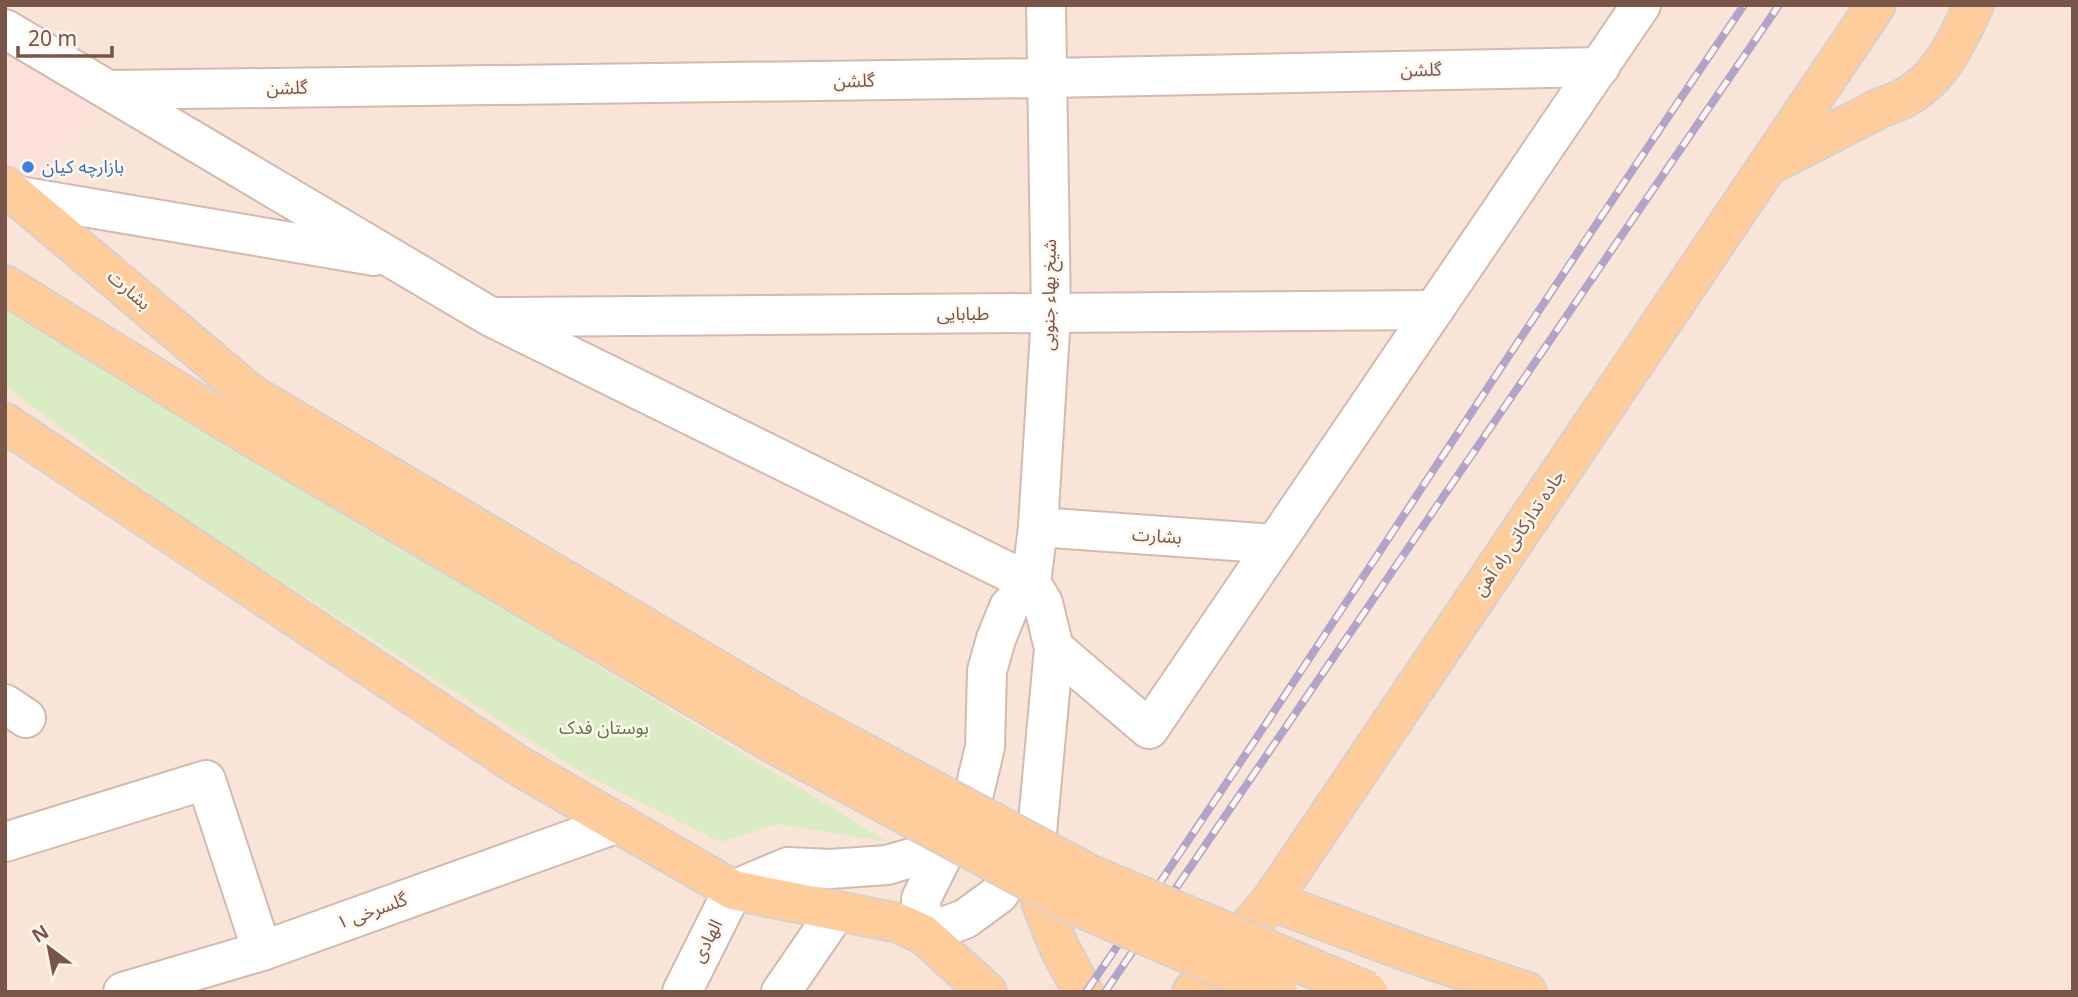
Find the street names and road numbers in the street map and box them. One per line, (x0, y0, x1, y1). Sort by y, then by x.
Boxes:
street label: گلشن (1400, 57, 1442, 81)
street label: گلشن (833, 68, 875, 92)
street label: گلشن (266, 75, 308, 99)
street label: شیخ بهاء جنوبی (1035, 239, 1063, 351)
street label: بشارت (103, 264, 156, 315)
street label: طبابایی (937, 301, 989, 325)
street label: جاده تدارکاتی راه آهن (1467, 465, 1569, 600)
street label: بشارت (1131, 521, 1183, 549)
street label: گلسرخی ۱ (333, 886, 411, 934)
street label: الهادی (685, 915, 727, 966)

